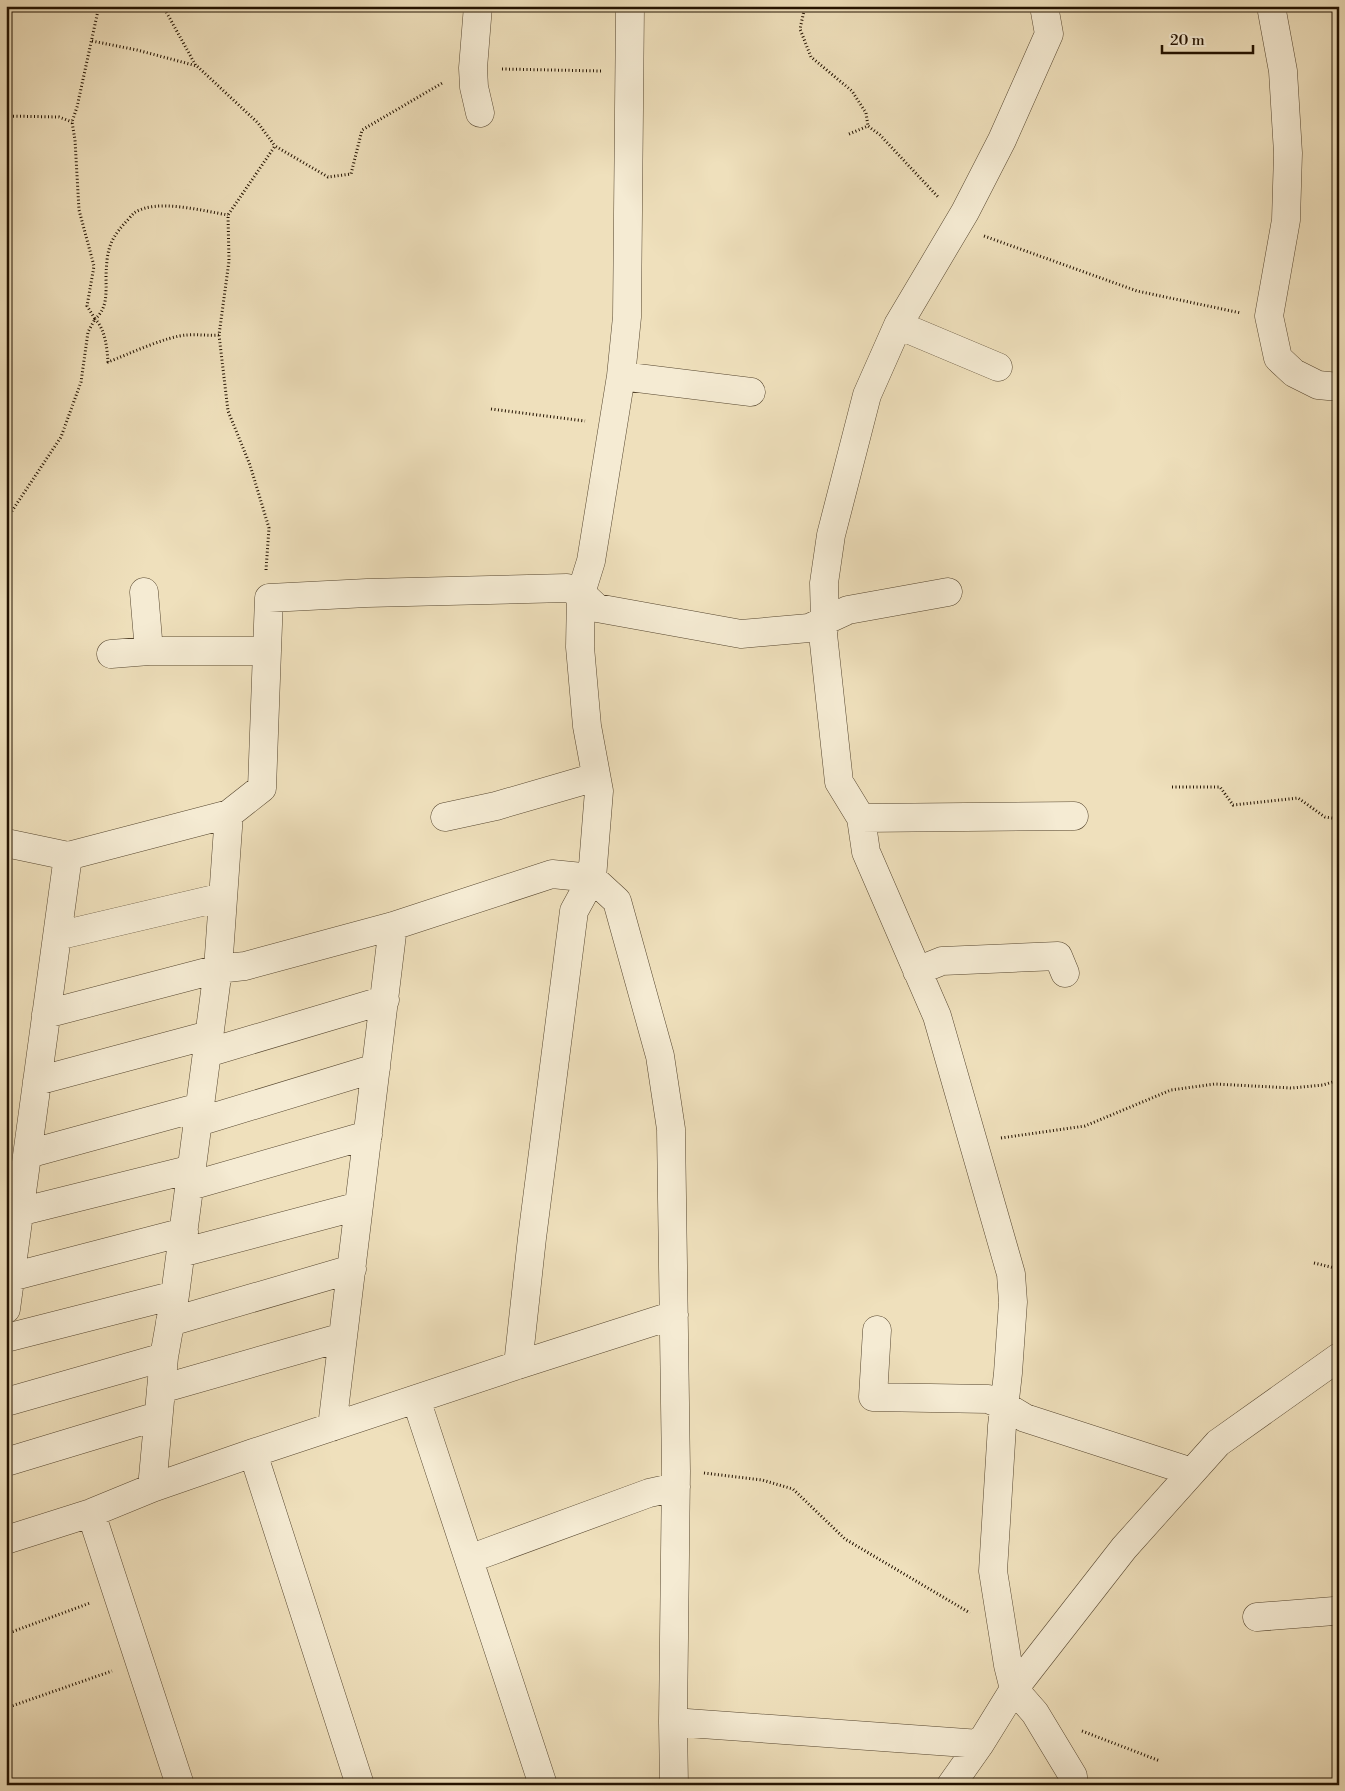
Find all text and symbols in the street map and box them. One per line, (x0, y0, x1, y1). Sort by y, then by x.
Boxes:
scale bar (1162, 22, 1254, 54)
text: 20 m (1170, 31, 1205, 50)

